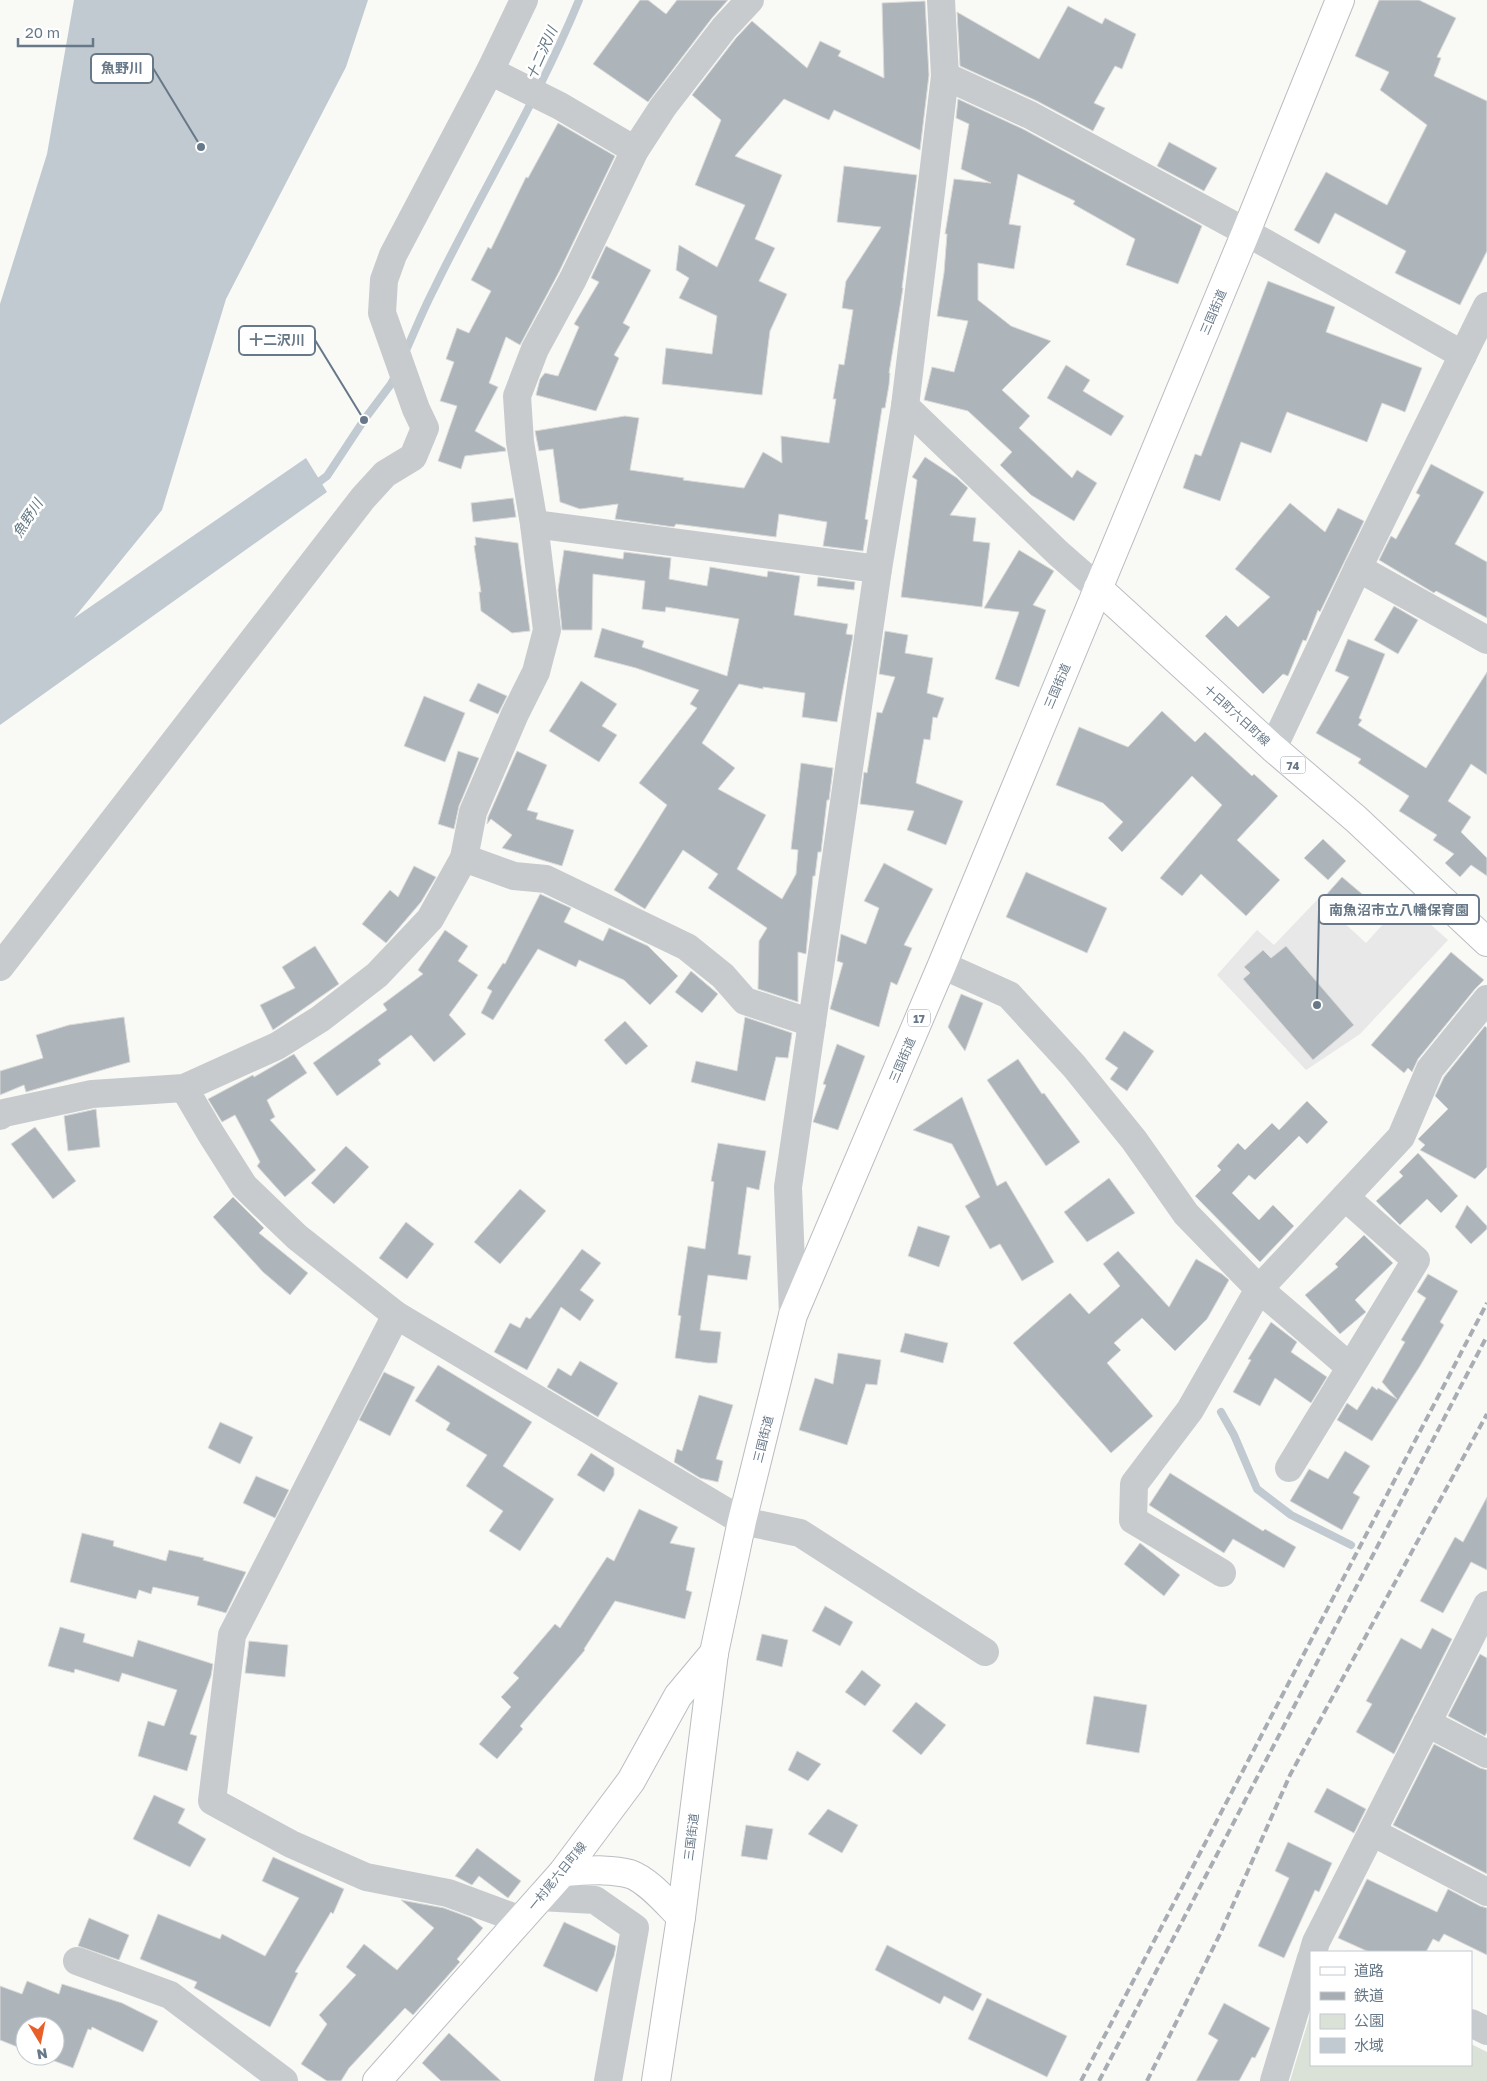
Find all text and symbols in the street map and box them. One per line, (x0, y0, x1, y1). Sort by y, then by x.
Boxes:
scale bar (18, 15, 92, 47)
water label: 十二沢川 (522, 22, 561, 82)
text: 20 m (25, 23, 60, 41)
callout: 魚野川 (91, 54, 153, 83)
text: 魚野川 (101, 59, 143, 76)
street label: 三国街道 (1197, 287, 1229, 337)
callout: 十二沢川 (239, 326, 315, 355)
text: 十二沢川 (249, 331, 305, 348)
water label: 魚野川 (8, 494, 47, 540)
street label: 三国街道 (1041, 661, 1073, 711)
street label: 十日町六日町線 (1201, 681, 1273, 749)
road number: 74 (1280, 756, 1306, 774)
callout: 南魚沼市立八幡保育園 (1319, 895, 1479, 924)
text: 南魚沼市立八幡保育園 (1329, 901, 1469, 918)
road number: 17 (908, 1010, 930, 1026)
street label: 三国街道 (886, 1035, 918, 1085)
street label: 三国街道 (750, 1414, 776, 1464)
street label: 三国街道 (681, 1812, 701, 1862)
street label: 一村尾六日町線 (525, 1839, 589, 1913)
legend (1310, 1951, 1472, 2066)
text: 道路 (1354, 1961, 1384, 1979)
text: 鉄道 (1354, 1986, 1384, 2004)
text: 公園 (1354, 2011, 1384, 2029)
north arrow (15, 2016, 65, 2066)
text: 水域 (1354, 2036, 1384, 2054)
text: N (36, 2045, 49, 2064)

